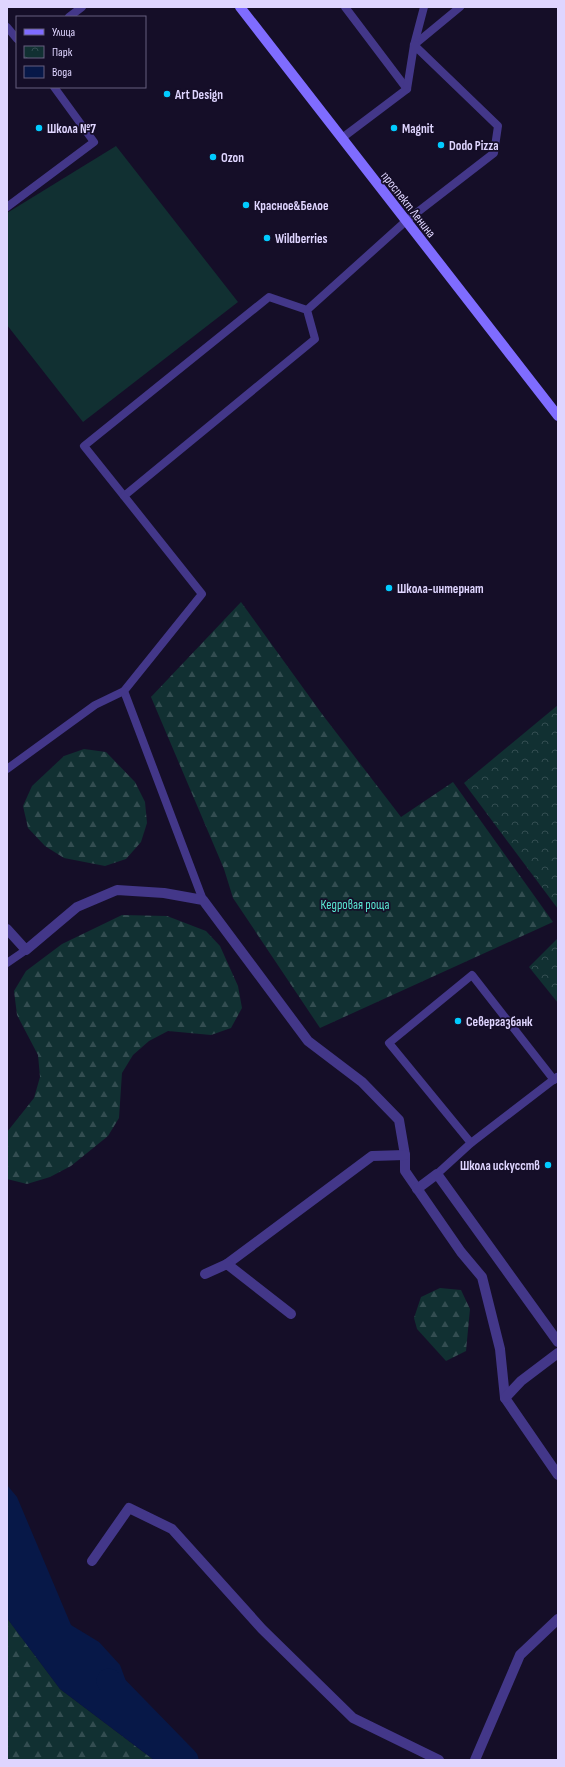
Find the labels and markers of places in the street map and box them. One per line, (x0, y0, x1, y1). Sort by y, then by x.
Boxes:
place label: Art Design (174, 87, 223, 103)
marker: Art Design (162, 89, 172, 99)
place label: Школа №7 (47, 121, 96, 137)
place label: Magnit (402, 121, 434, 137)
marker: Школа №7 (34, 123, 44, 133)
marker: Magnit (389, 123, 399, 133)
place label: Dodo Pizza (449, 138, 499, 154)
marker: Dodo Pizza (436, 140, 446, 150)
place label: Ozon (221, 150, 244, 166)
marker: Ozon (208, 152, 218, 162)
place label: Красное&Белое (254, 198, 329, 214)
marker: Красное&Белое (241, 200, 251, 210)
place label: Wildberries (275, 231, 327, 247)
marker: Wildberries (262, 233, 272, 243)
place label: Школа-интернат (397, 581, 484, 597)
marker: Школа-интернат (384, 583, 394, 593)
place label: Севергазбанк (466, 1014, 533, 1030)
marker: Севергазбанк (453, 1016, 463, 1026)
place label: Школа искусcтв (460, 1158, 540, 1174)
marker: Школа искусcтв (543, 1160, 553, 1170)

